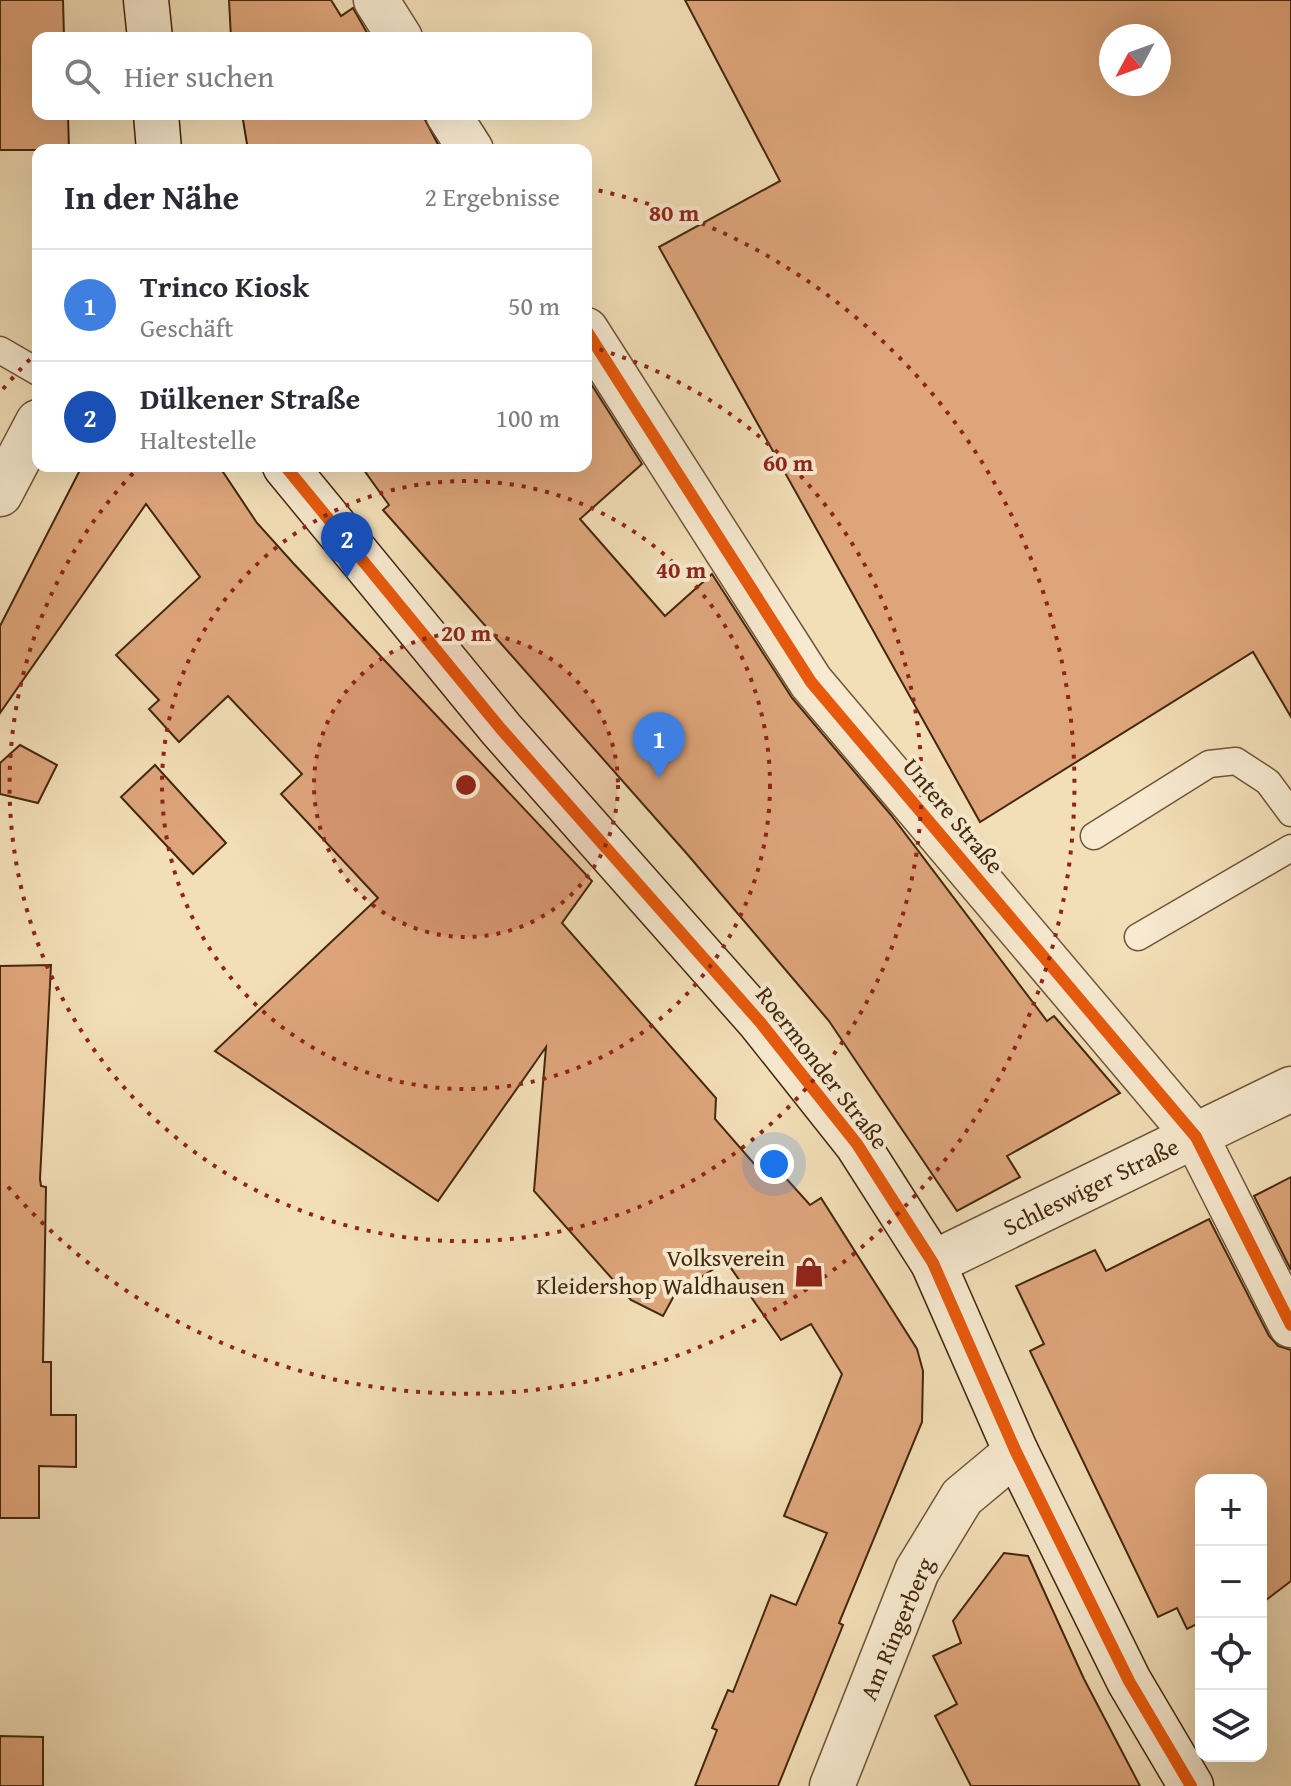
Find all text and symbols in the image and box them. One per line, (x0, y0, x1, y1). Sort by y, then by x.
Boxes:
north arrow (1099, 24, 1171, 96)
search box (32, 32, 592, 120)
icon: search (60, 54, 104, 98)
text: Hier suchen (124, 54, 274, 98)
text: In der Nähe (64, 172, 239, 221)
text: 2 Ergebnisse (425, 177, 560, 216)
text: 80 m (649, 195, 700, 230)
text: Trinco Kiosk (140, 264, 309, 308)
text: 1 (83, 286, 97, 325)
text: 50 m (508, 286, 560, 325)
text: Geschäft (140, 308, 233, 347)
text: Dülkener Straße (140, 376, 360, 420)
text: 2 (83, 398, 97, 437)
text: 100 m (495, 398, 560, 437)
text: Haltestelle (140, 420, 257, 459)
text: 60 m (763, 445, 814, 480)
pin: 2 (321, 512, 373, 578)
text: 40 m (656, 552, 707, 587)
text: 20 m (441, 615, 492, 650)
pin: 1 (633, 712, 685, 778)
street label: Untere Straße (894, 750, 1012, 881)
centre of rings (452, 771, 480, 799)
street label: Roermonder Straße (748, 979, 897, 1157)
street label: Schleswiger Straße (997, 1129, 1185, 1244)
your location (754, 1144, 794, 1184)
place label: Volksverein Kleidershop Waldhausen (536, 1240, 786, 1303)
shop icon: Volksverein Kleidershop Waldhausen (792, 1255, 826, 1289)
map controls (1195, 1474, 1267, 1762)
button: + (1195, 1474, 1267, 1546)
button: − (1195, 1546, 1267, 1618)
street label: Am Ringerberg (851, 1552, 942, 1706)
button: locate (1195, 1618, 1267, 1690)
button: layers (1195, 1690, 1267, 1762)

